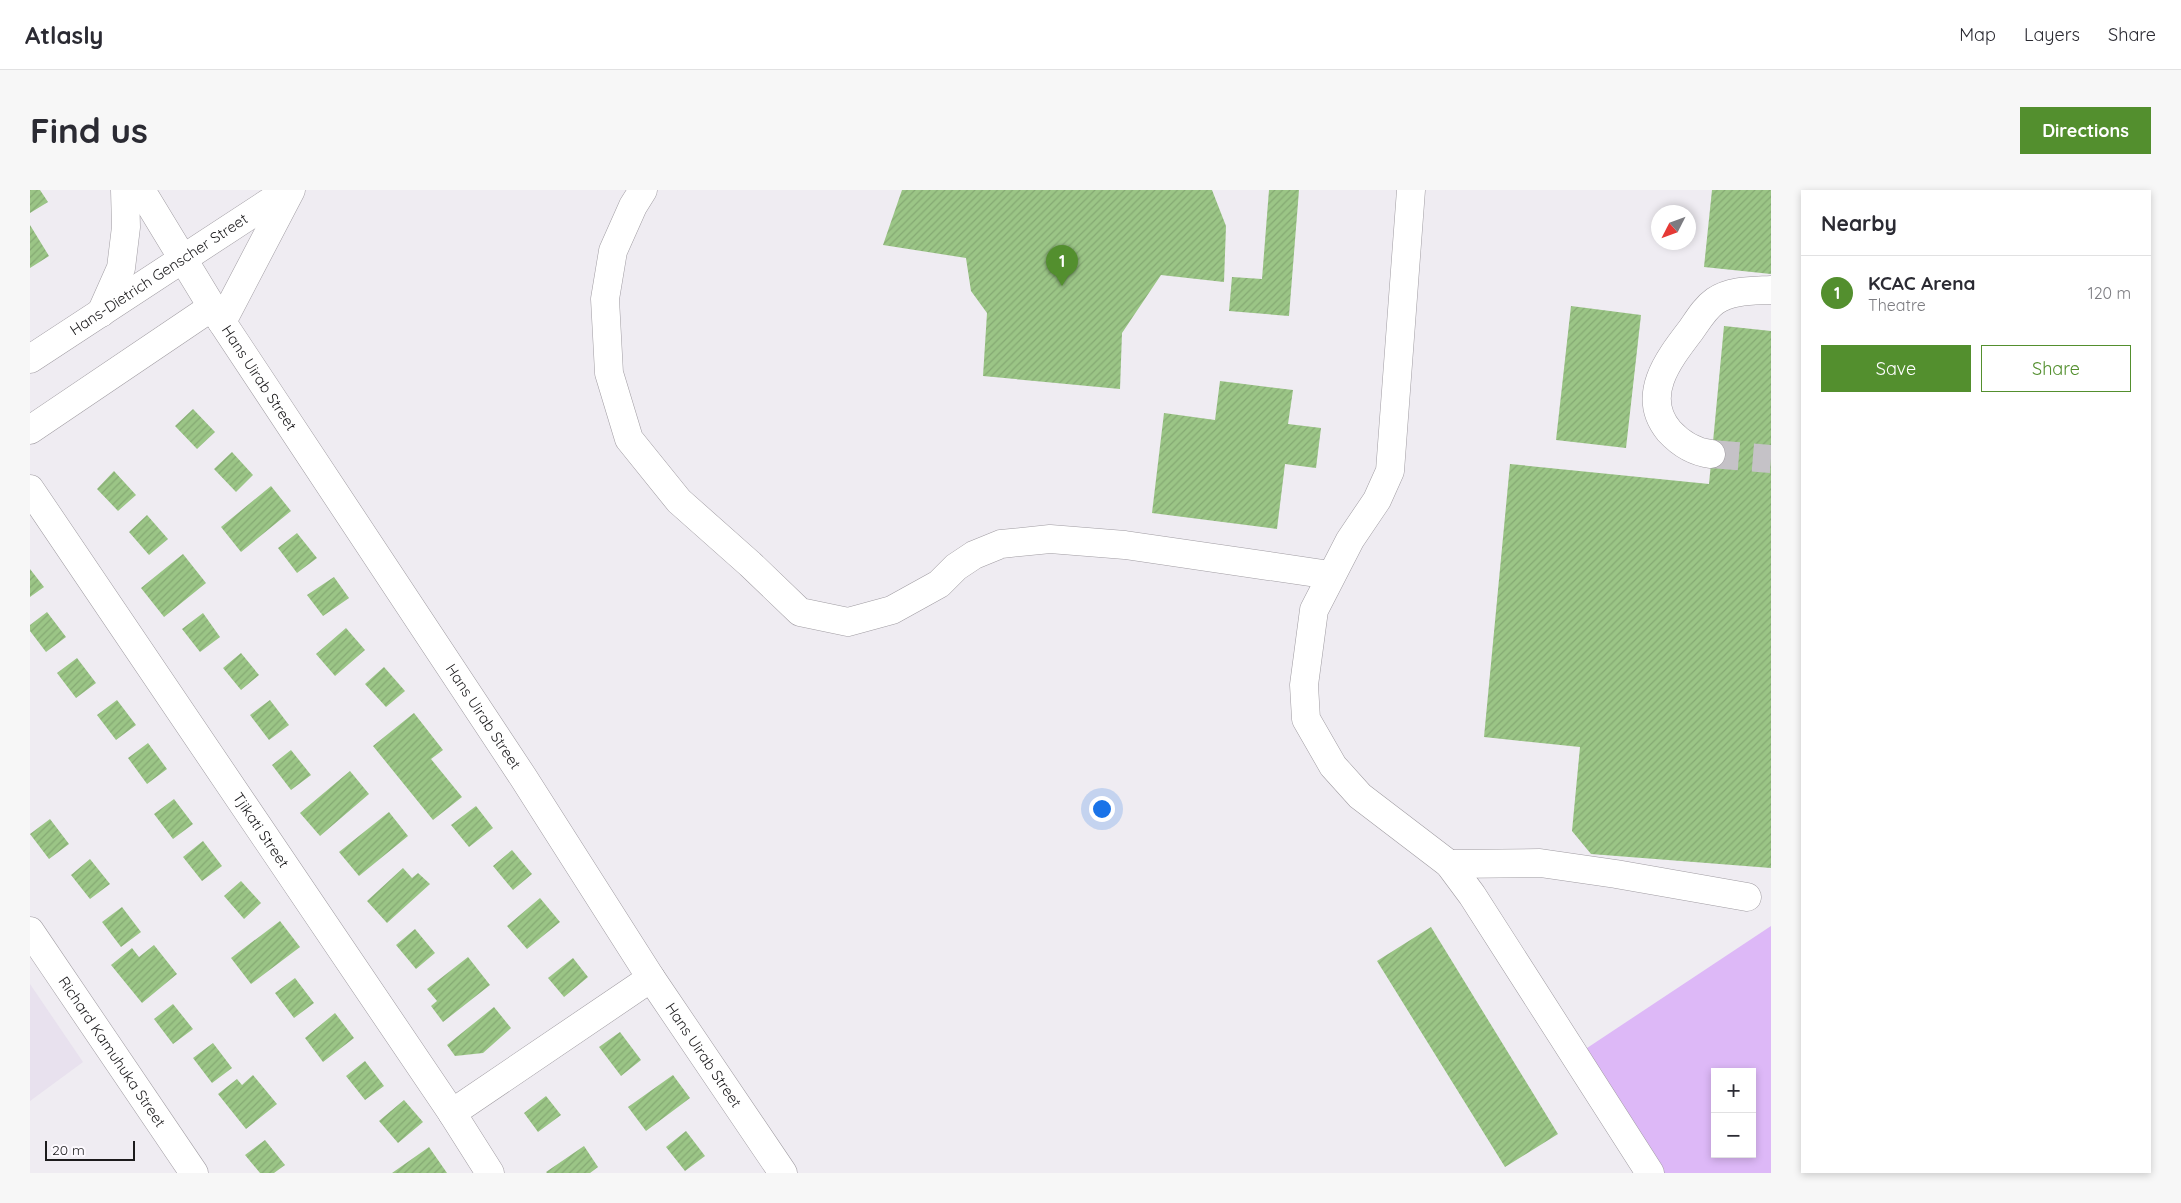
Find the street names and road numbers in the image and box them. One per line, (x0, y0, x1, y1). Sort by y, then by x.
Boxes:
street label: Hans-Dietrich Genscher Street (66, 209, 251, 339)
street label: Hans Uirab Street (218, 321, 301, 434)
street label: Hans Uirab Street (442, 660, 525, 773)
street label: Tjikati Street (229, 789, 293, 871)
street label: Richard Kamuhuka Street (54, 973, 170, 1131)
street label: Hans Uirab Street (661, 999, 746, 1111)

